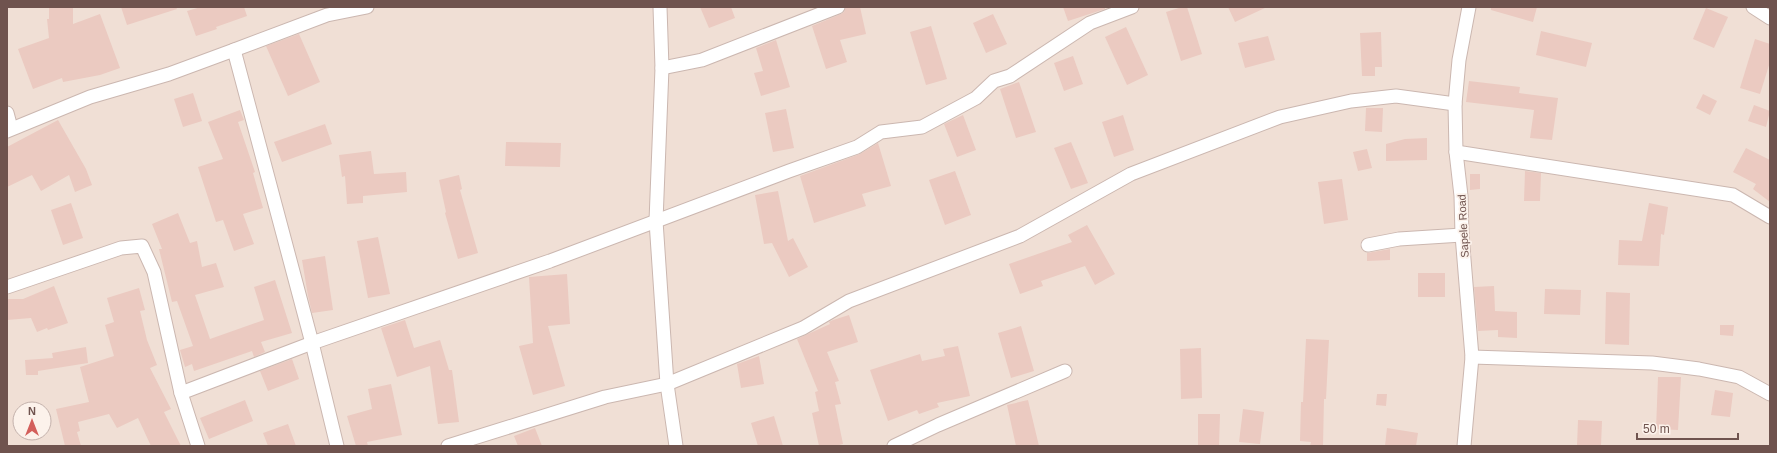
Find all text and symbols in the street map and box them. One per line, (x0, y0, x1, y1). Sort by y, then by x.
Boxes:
street label: Sapele Road (1455, 194, 1471, 258)
north arrow (12, 401, 52, 441)
text: N (28, 405, 36, 417)
scale bar (1637, 415, 1738, 441)
text: 50 m (1643, 422, 1670, 436)

